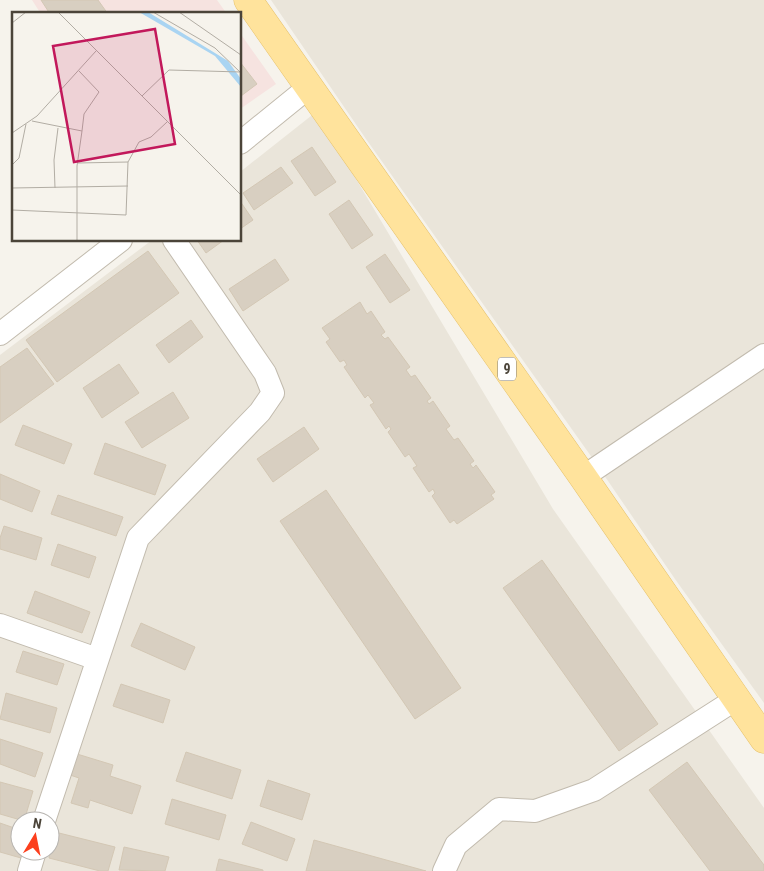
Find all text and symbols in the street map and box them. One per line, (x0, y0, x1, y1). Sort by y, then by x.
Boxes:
inset map (12, 12, 241, 241)
road number: 9 (498, 358, 516, 380)
north arrow (10, 811, 60, 861)
text: N (32, 815, 43, 832)

